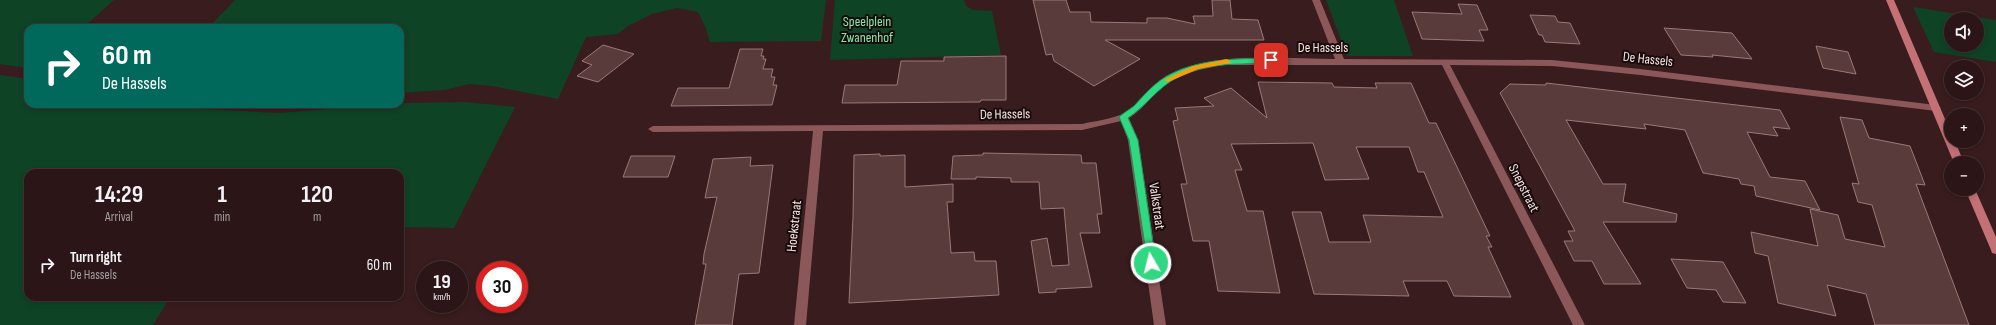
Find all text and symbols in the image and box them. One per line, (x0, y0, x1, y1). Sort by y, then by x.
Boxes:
map controls (1944, 12, 1984, 196)
button: sound (1944, 12, 1984, 52)
park label: Speelplein Zwanenhof (841, 13, 894, 46)
text: 60 m (102, 39, 151, 72)
street label: De Hassels (1298, 39, 1348, 56)
icon: right (36, 40, 88, 92)
pin (1254, 43, 1288, 77)
street label: De Hassels (1622, 48, 1674, 70)
icon: arrive (1260, 49, 1282, 71)
button: layers (1944, 60, 1984, 100)
text: De Hassels (102, 73, 167, 94)
street label: De Hassels (980, 105, 1030, 123)
button: + (1944, 108, 1984, 148)
button: − (1944, 156, 1984, 196)
street label: Snepstraat (1505, 161, 1543, 215)
text: 14:29 (95, 180, 143, 209)
text: 1 (217, 180, 227, 209)
text: 120 (301, 180, 333, 209)
street label: Valkstraat (1145, 181, 1169, 231)
street label: Hoekstraat (783, 199, 805, 253)
text: Arrival (105, 209, 133, 225)
text: min (214, 209, 230, 225)
text: m (313, 209, 321, 225)
position arrow (1130, 242, 1172, 284)
text: Turn right (70, 248, 122, 267)
icon: right (36, 254, 58, 276)
text: 60 m (367, 256, 392, 275)
speed limit sign: 30 (476, 261, 528, 313)
text: De Hassels (70, 267, 117, 283)
text: 19 (433, 270, 451, 294)
text: km/h (433, 291, 451, 303)

